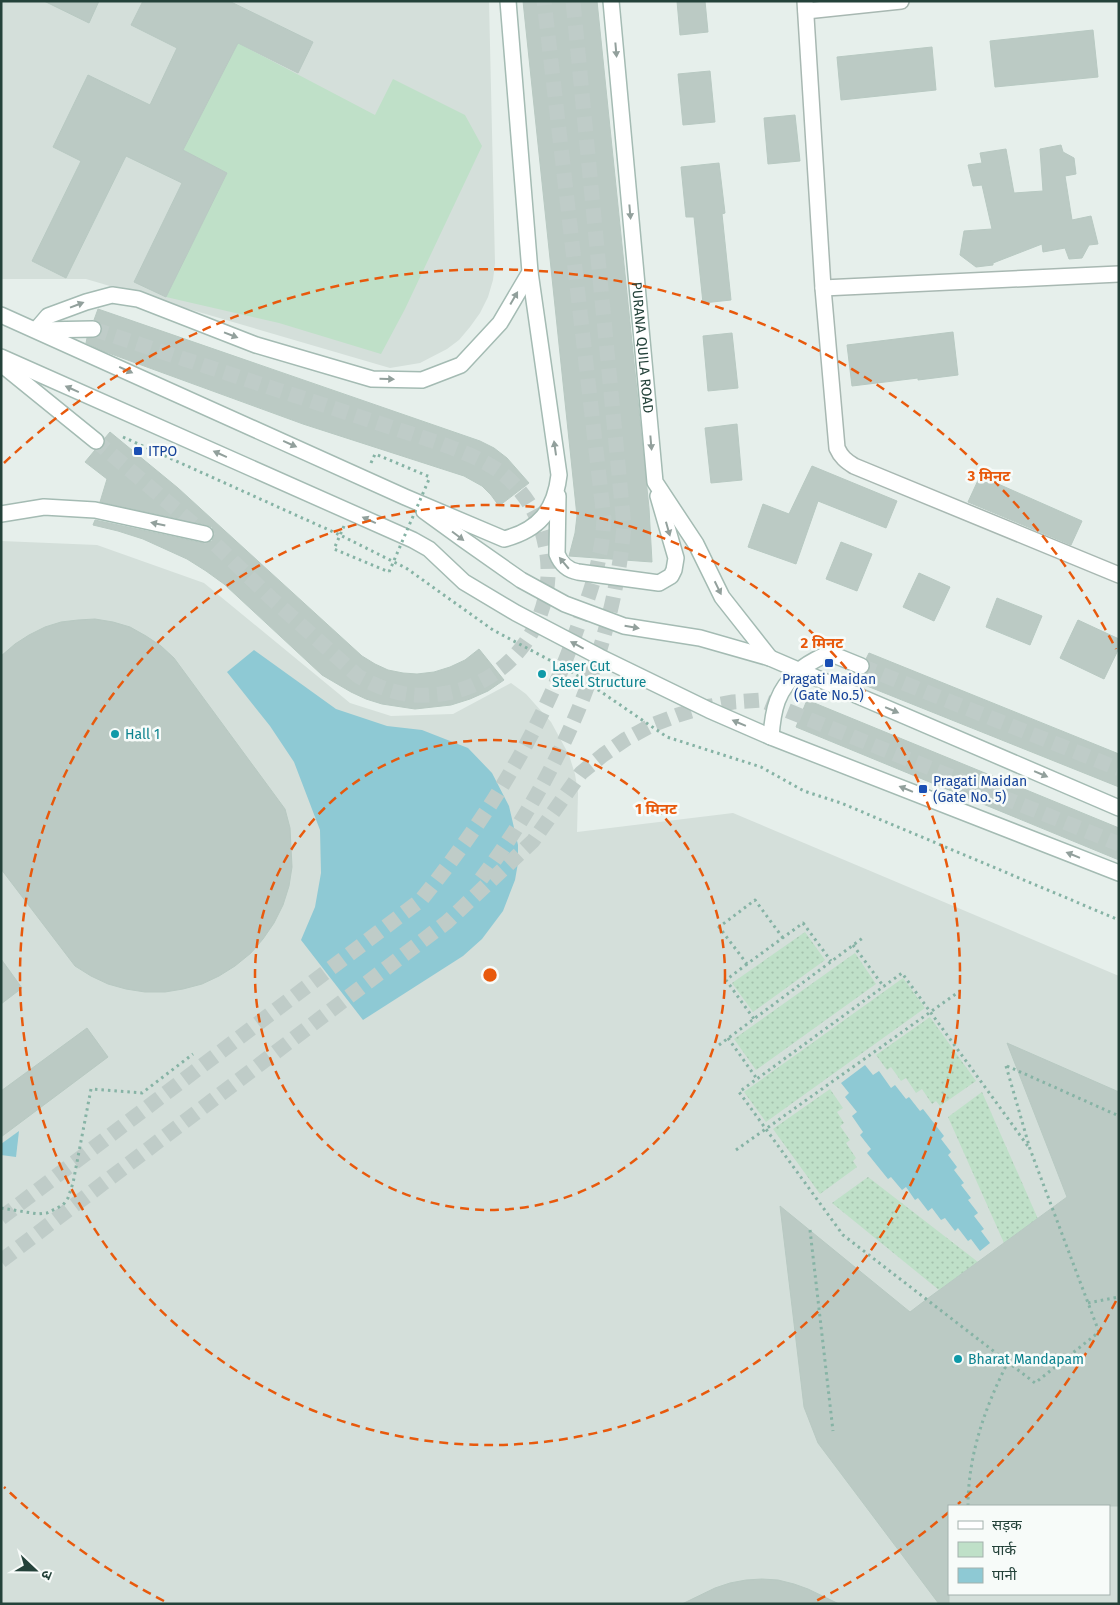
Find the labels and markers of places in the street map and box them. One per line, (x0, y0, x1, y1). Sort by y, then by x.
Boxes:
place label: ITPO (148, 443, 177, 460)
marker: ITPO (132, 445, 144, 457)
marker: Pragati Maidan (Gate No.5) (823, 657, 835, 669)
place label: Laser Cut Steel Structure (552, 658, 646, 691)
marker: Laser Cut Steel Structure (536, 668, 548, 680)
place label: Pragati Maidan (Gate No.5) (782, 671, 876, 704)
place label: Hall 1 (125, 726, 160, 743)
marker: Hall 1 (109, 728, 121, 740)
place label: Pragati Maidan (Gate No. 5) (933, 773, 1027, 806)
marker: Pragati Maidan (Gate No. 5) (917, 783, 929, 795)
centre of rings (481, 966, 499, 984)
place label: Bharat Mandapam (968, 1351, 1084, 1368)
marker: Bharat Mandapam (952, 1353, 964, 1365)

